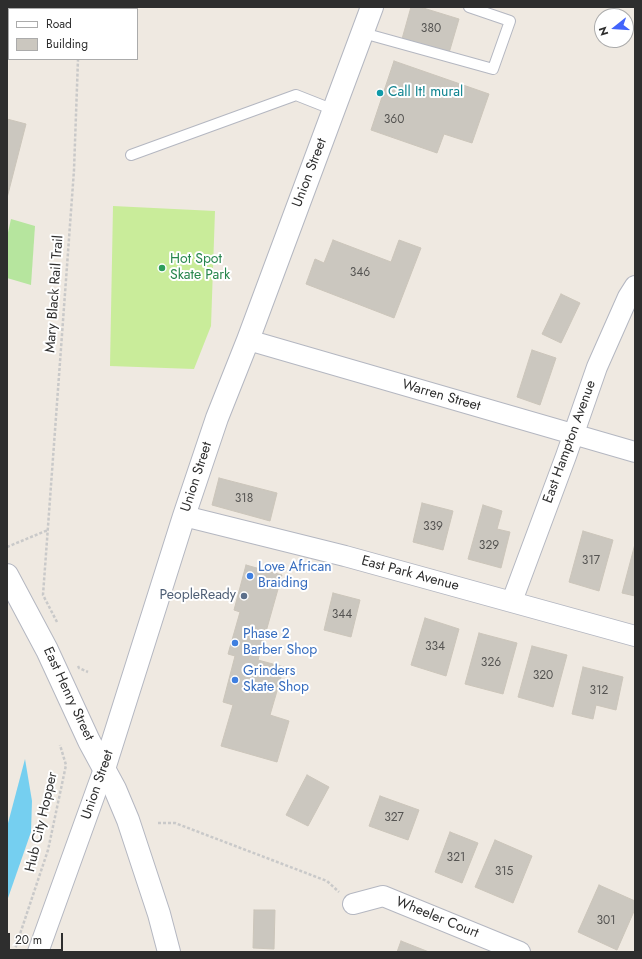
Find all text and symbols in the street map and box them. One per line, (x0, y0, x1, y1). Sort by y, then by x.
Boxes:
legend (8, 8, 138, 60)
north arrow (594, 8, 634, 48)
text: Road (46, 15, 72, 33)
house number: 380 (421, 22, 441, 36)
text: N (595, 25, 612, 38)
text: Building (46, 35, 88, 53)
place label: Call It! mural (388, 85, 463, 101)
marker: Call It! mural (375, 88, 385, 98)
house number: 360 (384, 113, 404, 127)
street label: Union Street (289, 136, 331, 210)
street label: Mary Black Rail Trail (43, 235, 67, 353)
place label: Hot Spot Skate Park (170, 252, 230, 284)
marker: Hot Spot Skate Park (157, 263, 167, 273)
house number: 346 (350, 266, 370, 280)
street label: Warren Street (400, 377, 482, 415)
street label: East Hampton Avenue (540, 378, 600, 506)
street label: Union Street (178, 440, 216, 514)
house number: 318 (235, 492, 253, 506)
house number: 339 (423, 520, 443, 534)
house number: 329 (479, 539, 499, 553)
street label: East Park Avenue (359, 553, 461, 595)
house number: 317 (582, 554, 600, 568)
place label: Love African Braiding (258, 560, 332, 592)
marker: Love African Braiding (245, 571, 255, 581)
place label: PeopleReady (160, 588, 236, 604)
marker: PeopleReady (239, 591, 249, 601)
house number: 344 (332, 608, 352, 622)
place label: Phase 2 Barber Shop (243, 627, 317, 660)
marker: Phase 2 Barber Shop (230, 638, 240, 648)
house number: 334 (425, 640, 445, 654)
street label: East Henry Street (39, 645, 97, 743)
house number: 326 (481, 656, 501, 670)
place label: Grinders Skate Shop (243, 664, 309, 696)
house number: 320 (533, 669, 553, 683)
marker: Grinders Skate Shop (230, 675, 240, 685)
house number: 312 (590, 684, 608, 698)
street label: Union Street (78, 748, 118, 822)
street label: Hub City Hopper (22, 770, 62, 874)
house number: 327 (384, 811, 404, 825)
house number: 321 (447, 851, 465, 865)
house number: 315 (495, 865, 513, 879)
street label: Wheeler Court (393, 894, 481, 942)
house number: 301 (596, 914, 616, 928)
scale bar (10, 925, 65, 951)
text: 20 m (15, 931, 42, 949)

